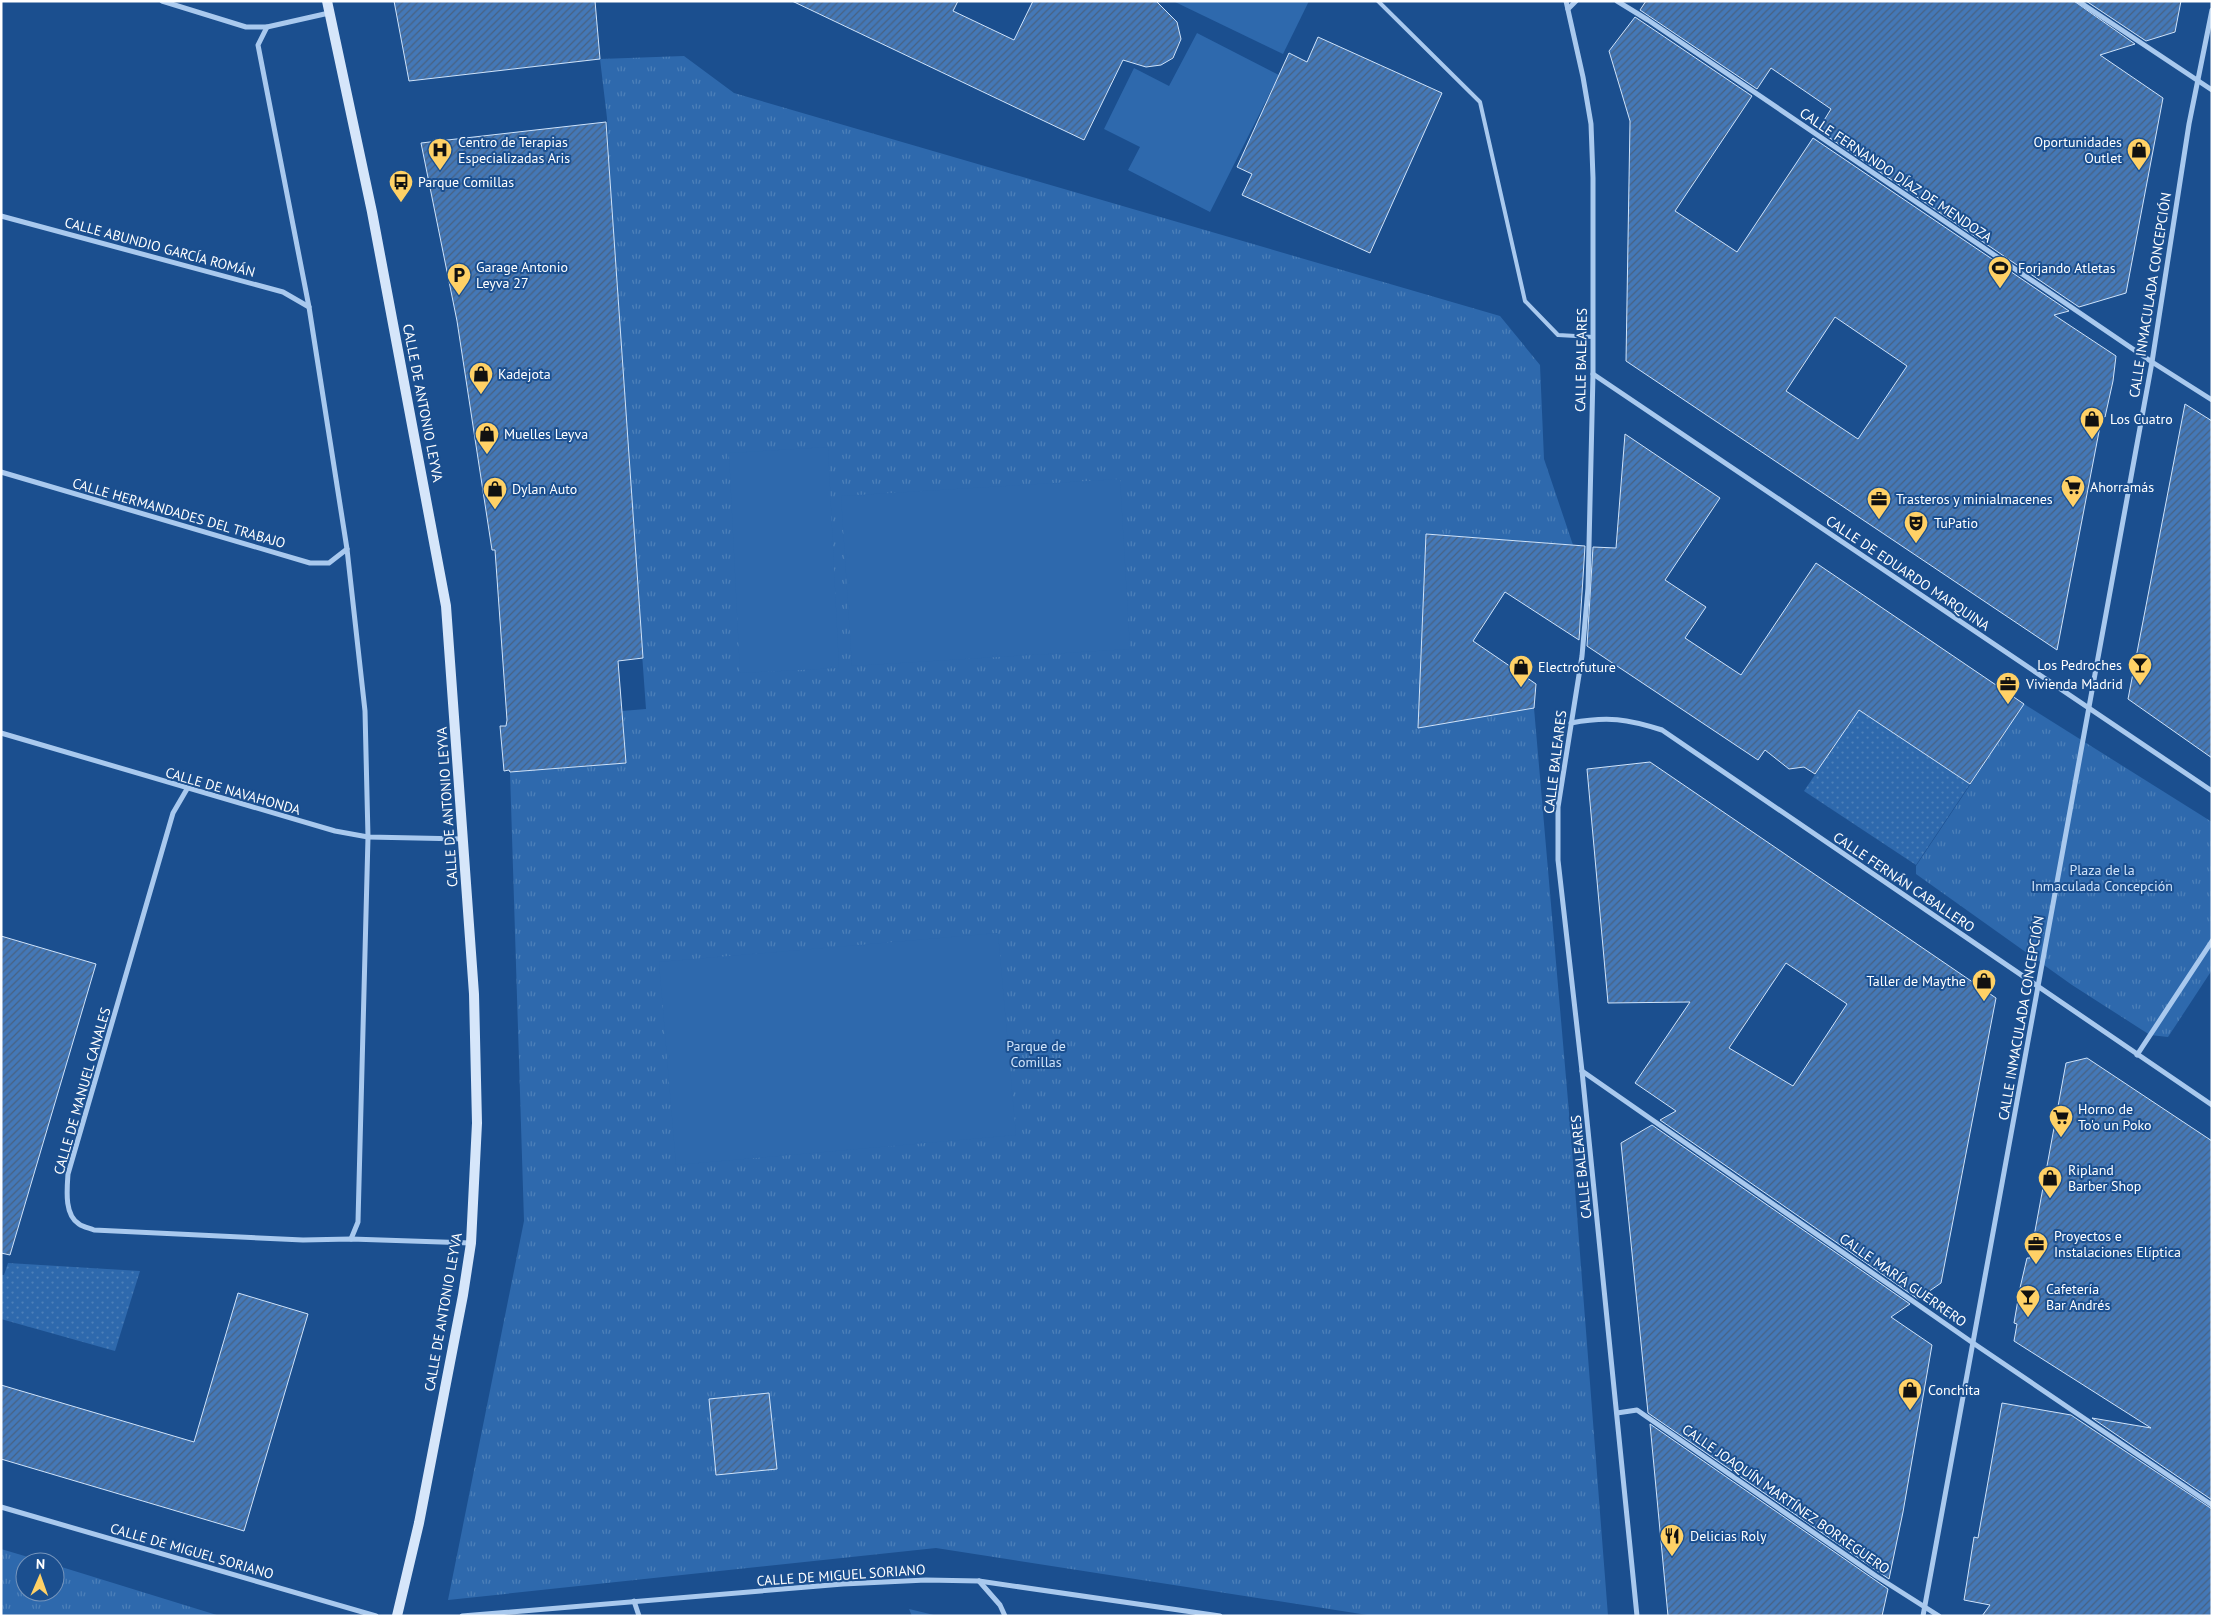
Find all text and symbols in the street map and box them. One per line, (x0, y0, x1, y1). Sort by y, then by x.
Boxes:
street label: CALLE FERNANDO DÍAZ DE MENDOZA (1796, 104, 1996, 247)
place label: Centro de Terapias Especializadas Aris (458, 133, 570, 167)
place label: Oportunidades Outlet (2033, 133, 2122, 167)
hospital icon: Centro de Terapias Especializadas Aris (427, 137, 453, 171)
shop icon: Oportunidades Outlet (2126, 137, 2152, 171)
bus stop icon: Parque Comillas (388, 169, 414, 203)
place label: Parque Comillas (418, 173, 514, 191)
street label: CALLE INMACULADA CONCEPCIÓN (2125, 191, 2175, 399)
street label: CALLE ABUNDIO GARCÍA ROMÁN (63, 213, 257, 281)
sports icon: Forjando Atletas (1987, 255, 2013, 289)
place label: Garage Antonio Leyva 27 (476, 258, 568, 292)
place label: Forjando Atletas (2018, 259, 2116, 277)
parking icon: Garage Antonio Leyva 27 (446, 262, 472, 296)
street label: CALLE BALEARES (1571, 308, 1591, 412)
street label: CALLE DE ANTONIO LEYVA (399, 322, 447, 484)
shop icon: Kadejota (468, 361, 494, 395)
place label: Kadejota (498, 365, 551, 383)
shop icon: Los Cuatro (2079, 406, 2105, 440)
place label: Los Cuatro (2110, 410, 2173, 428)
shop icon: Muelles Leyva (474, 421, 500, 455)
place label: Muelles Leyva (504, 425, 588, 443)
street label: CALLE HERMANDADES DEL TRABAJO (70, 474, 288, 552)
supermarket icon: Ahorramás (2060, 474, 2086, 508)
shop icon: Dylan Auto (482, 476, 508, 510)
place label: Ahorramás (2090, 478, 2154, 496)
place label: Dylan Auto (512, 480, 577, 498)
office icon: Trasteros y minialmacenes (1866, 486, 1892, 520)
place label: Trasteros y minialmacenes (1896, 490, 2053, 508)
theatre icon: TuPatio (1903, 510, 1929, 544)
street label: CALLE DE EDUARDO MARQUINA (1823, 511, 1994, 635)
place label: TuPatio (1934, 514, 1978, 532)
bar icon: Los Pedroches (2127, 652, 2153, 686)
shop icon: Electrofuture (1508, 654, 1534, 688)
place label: Los Pedroches (2037, 656, 2122, 674)
place label: Electrofuture (1538, 658, 1616, 676)
office icon: Vivienda Madrid (1995, 671, 2021, 705)
place label: Vivienda Madrid (2025, 675, 2123, 693)
street label: CALLE BALEARES (1540, 709, 1570, 815)
street label: CALLE DE ANTONIO LEYVA (432, 725, 462, 888)
street label: CALLE DE NAVAHONDA (163, 763, 303, 819)
street label: CALLE FERNÁN CABALLERO (1830, 828, 1978, 936)
park label: Plaza de la Inmaculada Concepción (2031, 861, 2173, 895)
street label: CALLE INMACULADA CONCEPCIÓN (1994, 914, 2048, 1122)
shop icon: Taller de Maythe (1971, 968, 1997, 1002)
place label: Taller de Maythe (1867, 972, 1966, 990)
street label: CALLE DE MANUEL CANALES (49, 1005, 115, 1177)
park label: Parque de Comillas (1006, 1037, 1066, 1071)
place label: Horno de To'o un Poko (2078, 1100, 2151, 1134)
supermarket icon: Horno de To'o un Poko (2048, 1104, 2074, 1138)
street label: CALLE BALEARES (1567, 1114, 1595, 1220)
place label: Ripland Barber Shop (2068, 1161, 2141, 1195)
shop icon: Ripland Barber Shop (2037, 1165, 2063, 1199)
place label: Proyectos e Instalaciones Elíptica (2054, 1227, 2181, 1261)
street label: CALLE MARÍA GUERRERO (1836, 1229, 1970, 1331)
street label: CALLE DE ANTONIO LEYVA (420, 1231, 466, 1393)
office icon: Proyectos e Instalaciones Elíptica (2023, 1231, 2049, 1265)
place label: Cafetería Bar Andrés (2046, 1280, 2110, 1314)
bar icon: Cafetería Bar Andrés (2015, 1284, 2041, 1318)
shop icon: Conchita (1897, 1377, 1923, 1411)
place label: Conchita (1928, 1381, 1980, 1399)
street label: CALLE JOAQUÍN MARTÍNEZ BORREGUERO (1679, 1420, 1893, 1578)
street label: CALLE DE MIGUEL SORIANO (108, 1519, 276, 1583)
restaurant icon: Delicias Roly (1659, 1523, 1685, 1557)
place label: Delicias Roly (1690, 1527, 1767, 1545)
north arrow (15, 1552, 65, 1602)
text: N (36, 1555, 45, 1573)
street label: CALLE DE MIGUEL SORIANO (756, 1560, 926, 1590)

